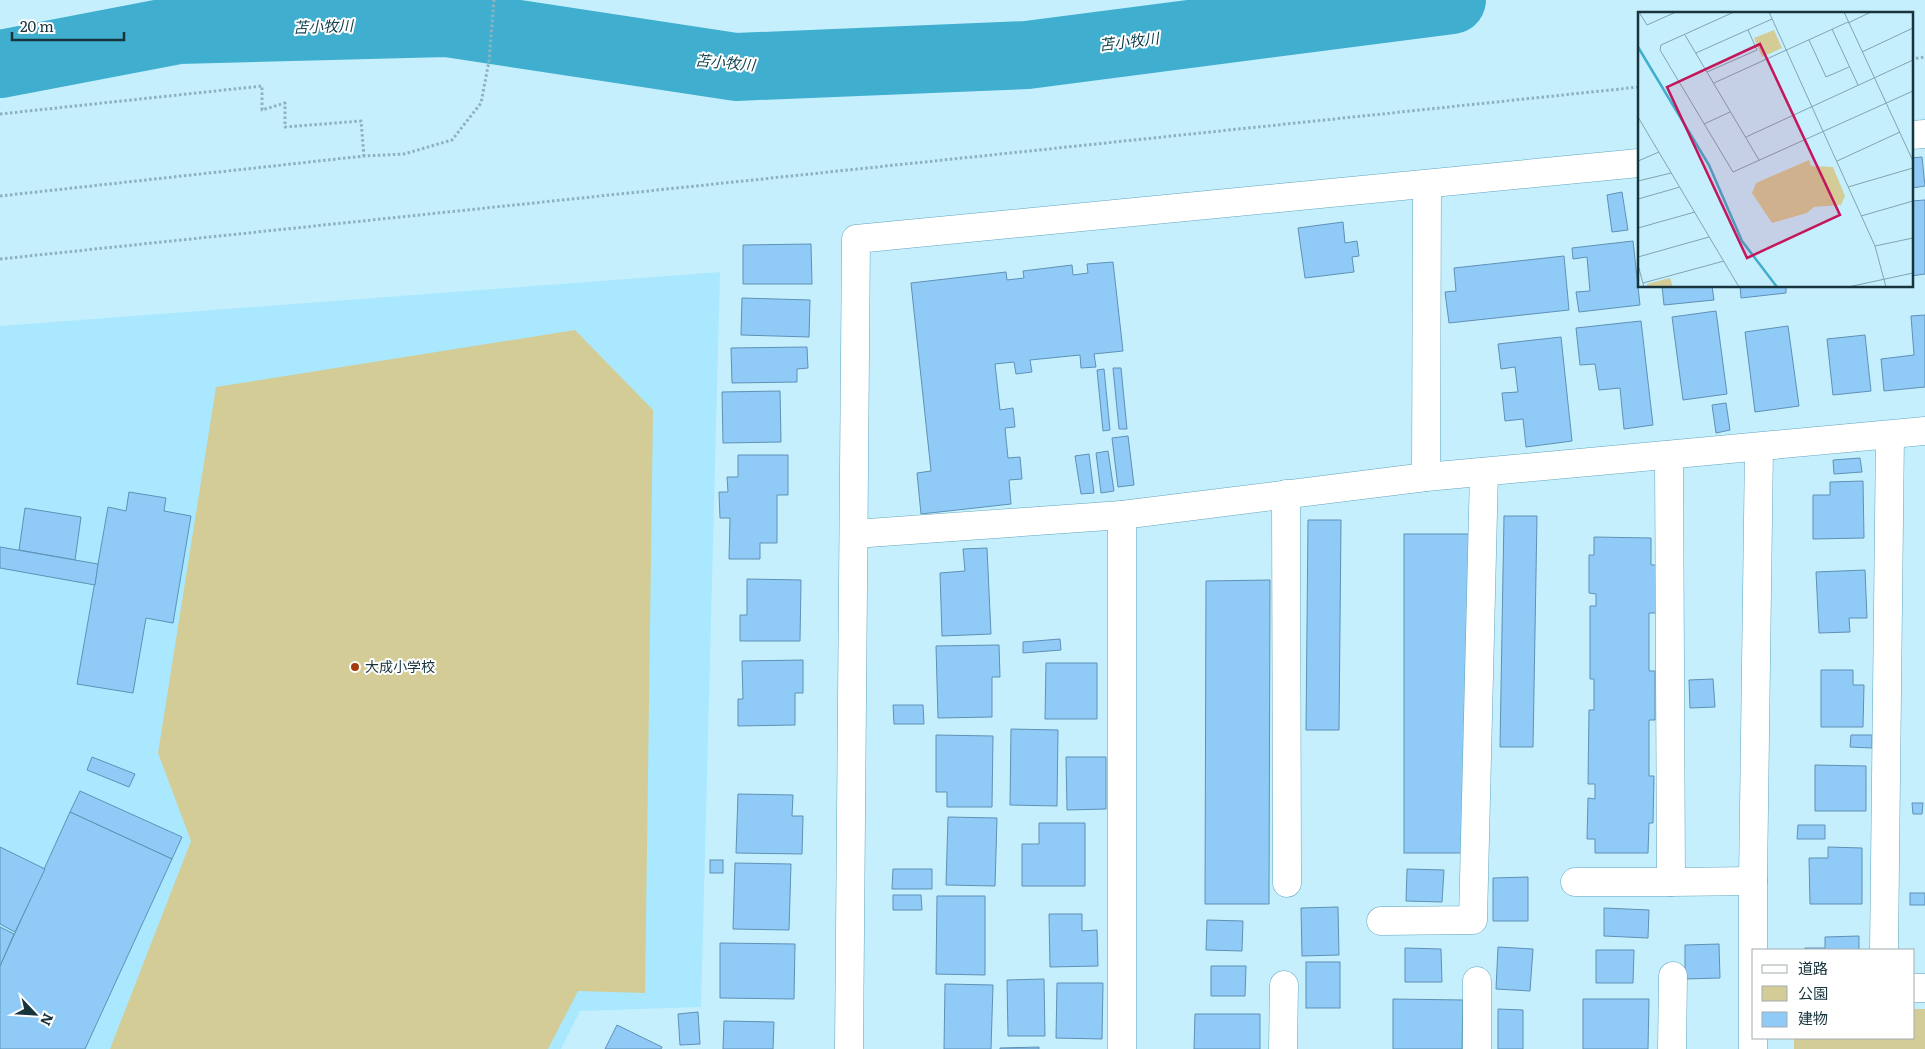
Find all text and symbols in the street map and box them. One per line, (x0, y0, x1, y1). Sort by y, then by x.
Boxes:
scale bar (12, 10, 125, 42)
inset map (1638, 12, 1912, 288)
water label: 苫小牧川 (293, 13, 355, 38)
text: 20 m (20, 14, 54, 37)
water label: 苫小牧川 (1098, 25, 1162, 56)
water label: 苫小牧川 (694, 47, 758, 76)
place label: 大成小学校 (365, 656, 435, 676)
marker: 大成小学校 (349, 661, 361, 673)
legend (1752, 949, 1915, 1039)
text: 道路 (1798, 956, 1828, 979)
text: 公園 (1798, 981, 1828, 1004)
north arrow (10, 989, 60, 1039)
text: 建物 (1798, 1006, 1828, 1029)
text: N (36, 1010, 59, 1030)

